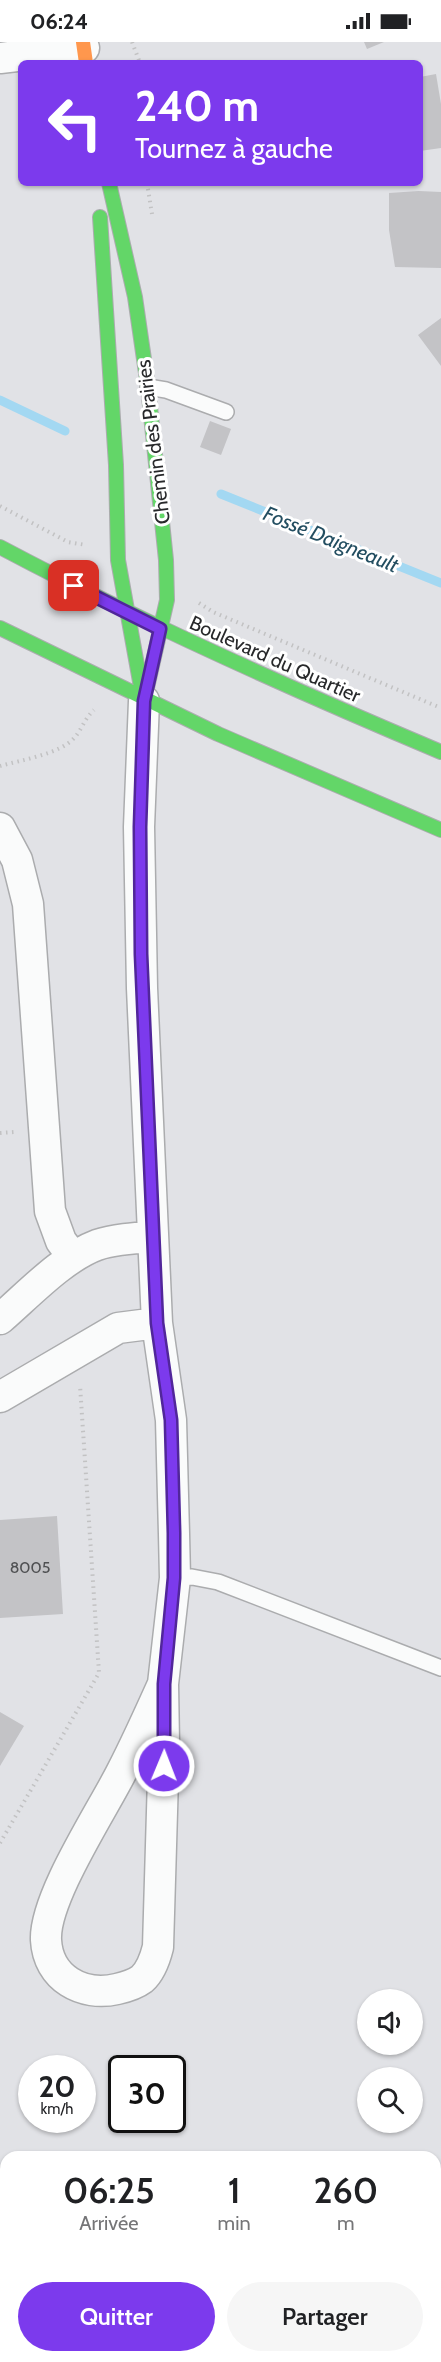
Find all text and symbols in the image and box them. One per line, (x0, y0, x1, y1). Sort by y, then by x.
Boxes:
text: 06:24 (30, 8, 88, 35)
text: 240 m (135, 80, 259, 132)
icon: left (36, 84, 114, 162)
text: Tournez à gauche (135, 132, 333, 165)
street label: Chemin des Prairies (131, 358, 175, 526)
water label: Fossé Daigneault (260, 501, 403, 578)
pin (48, 560, 99, 611)
icon: arrive (57, 569, 90, 602)
street label: Boulevard du Quartier (186, 611, 365, 708)
house number: 8005 (10, 1558, 50, 1577)
position arrow (132, 1734, 196, 1798)
map controls (357, 1989, 423, 2133)
button: sound (357, 1989, 423, 2055)
speed limit sign: 30 (108, 2055, 186, 2133)
button: search (357, 2067, 423, 2133)
text: 20 (38, 2068, 76, 2105)
text: km/h (41, 2100, 73, 2118)
text: 06:25 (63, 2168, 155, 2212)
text: 1 (228, 2168, 240, 2212)
text: 260 (313, 2168, 378, 2212)
text: Arrivée (79, 2211, 138, 2235)
text: min (218, 2211, 251, 2235)
text: m (337, 2211, 355, 2235)
button: Quitter (18, 2282, 215, 2351)
button: Partager (227, 2282, 423, 2351)

